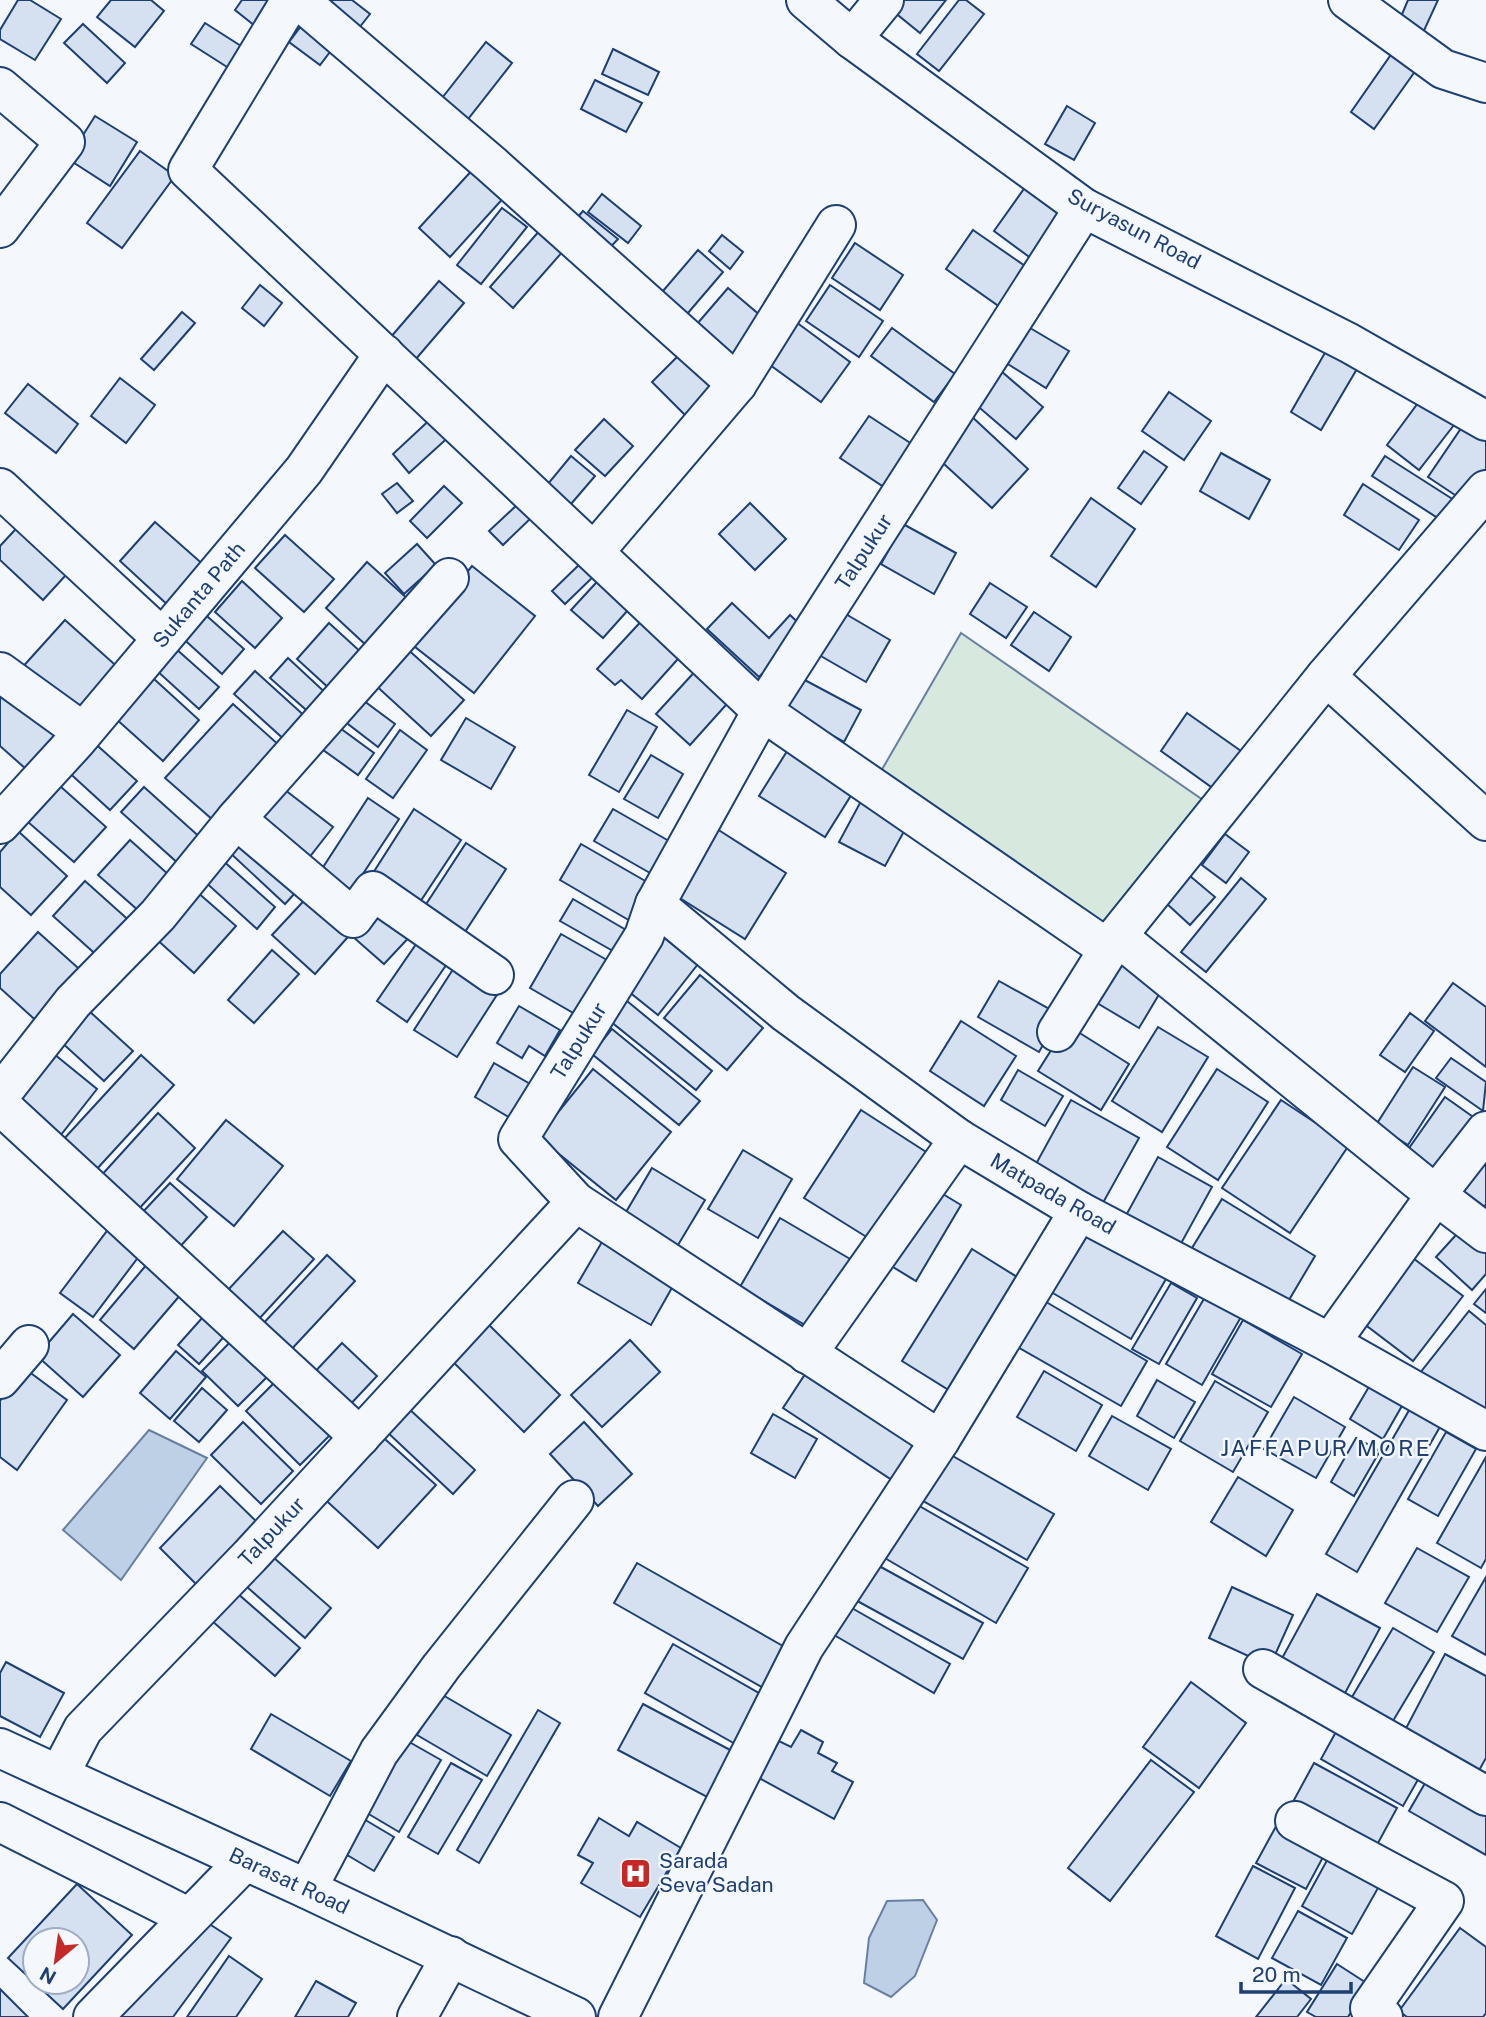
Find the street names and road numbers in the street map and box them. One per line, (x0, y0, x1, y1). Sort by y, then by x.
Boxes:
street label: Suryasun Road (1063, 183, 1205, 274)
street label: Talpukur (830, 509, 897, 595)
street label: Sukanta Path (147, 537, 250, 653)
street label: Talpukur (545, 998, 612, 1084)
street label: Matpada Road (986, 1148, 1120, 1240)
street label: Talpukur (233, 1492, 310, 1572)
street label: Barasat Road (225, 1842, 353, 1919)

